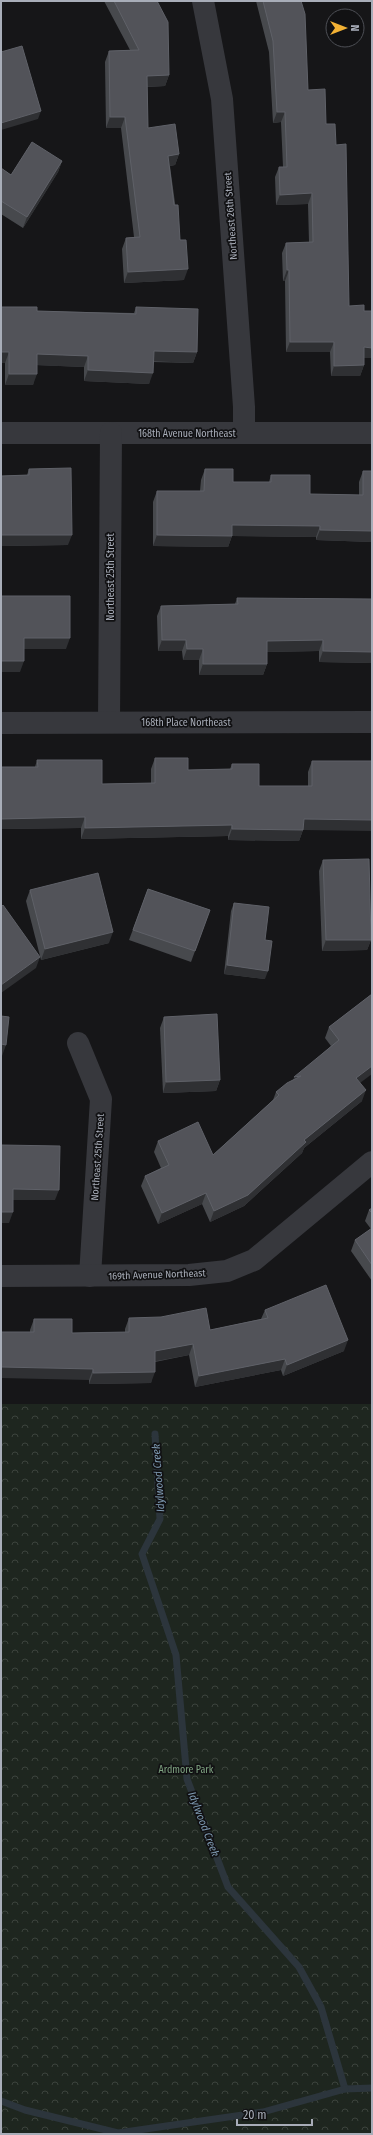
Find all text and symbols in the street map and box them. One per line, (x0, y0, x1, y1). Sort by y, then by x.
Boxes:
north arrow (325, 8, 365, 48)
text: N (348, 25, 361, 31)
street label: Northeast 26th Street (222, 171, 240, 260)
street label: 168th Avenue Northeast (138, 428, 237, 440)
street label: Northeast 25th Street (105, 533, 117, 621)
street label: 168th Place Northeast (141, 717, 231, 729)
street label: Northeast 25th Street (89, 1112, 107, 1201)
street label: 169th Avenue Northeast (108, 1267, 207, 1283)
water label: Idylwood Creek (150, 1443, 167, 1512)
park label: Ardmore Park (158, 1764, 214, 1776)
water label: Idylwood Creek (185, 1790, 222, 1859)
scale bar (237, 2101, 312, 2127)
text: 20 m (243, 2108, 267, 2122)

